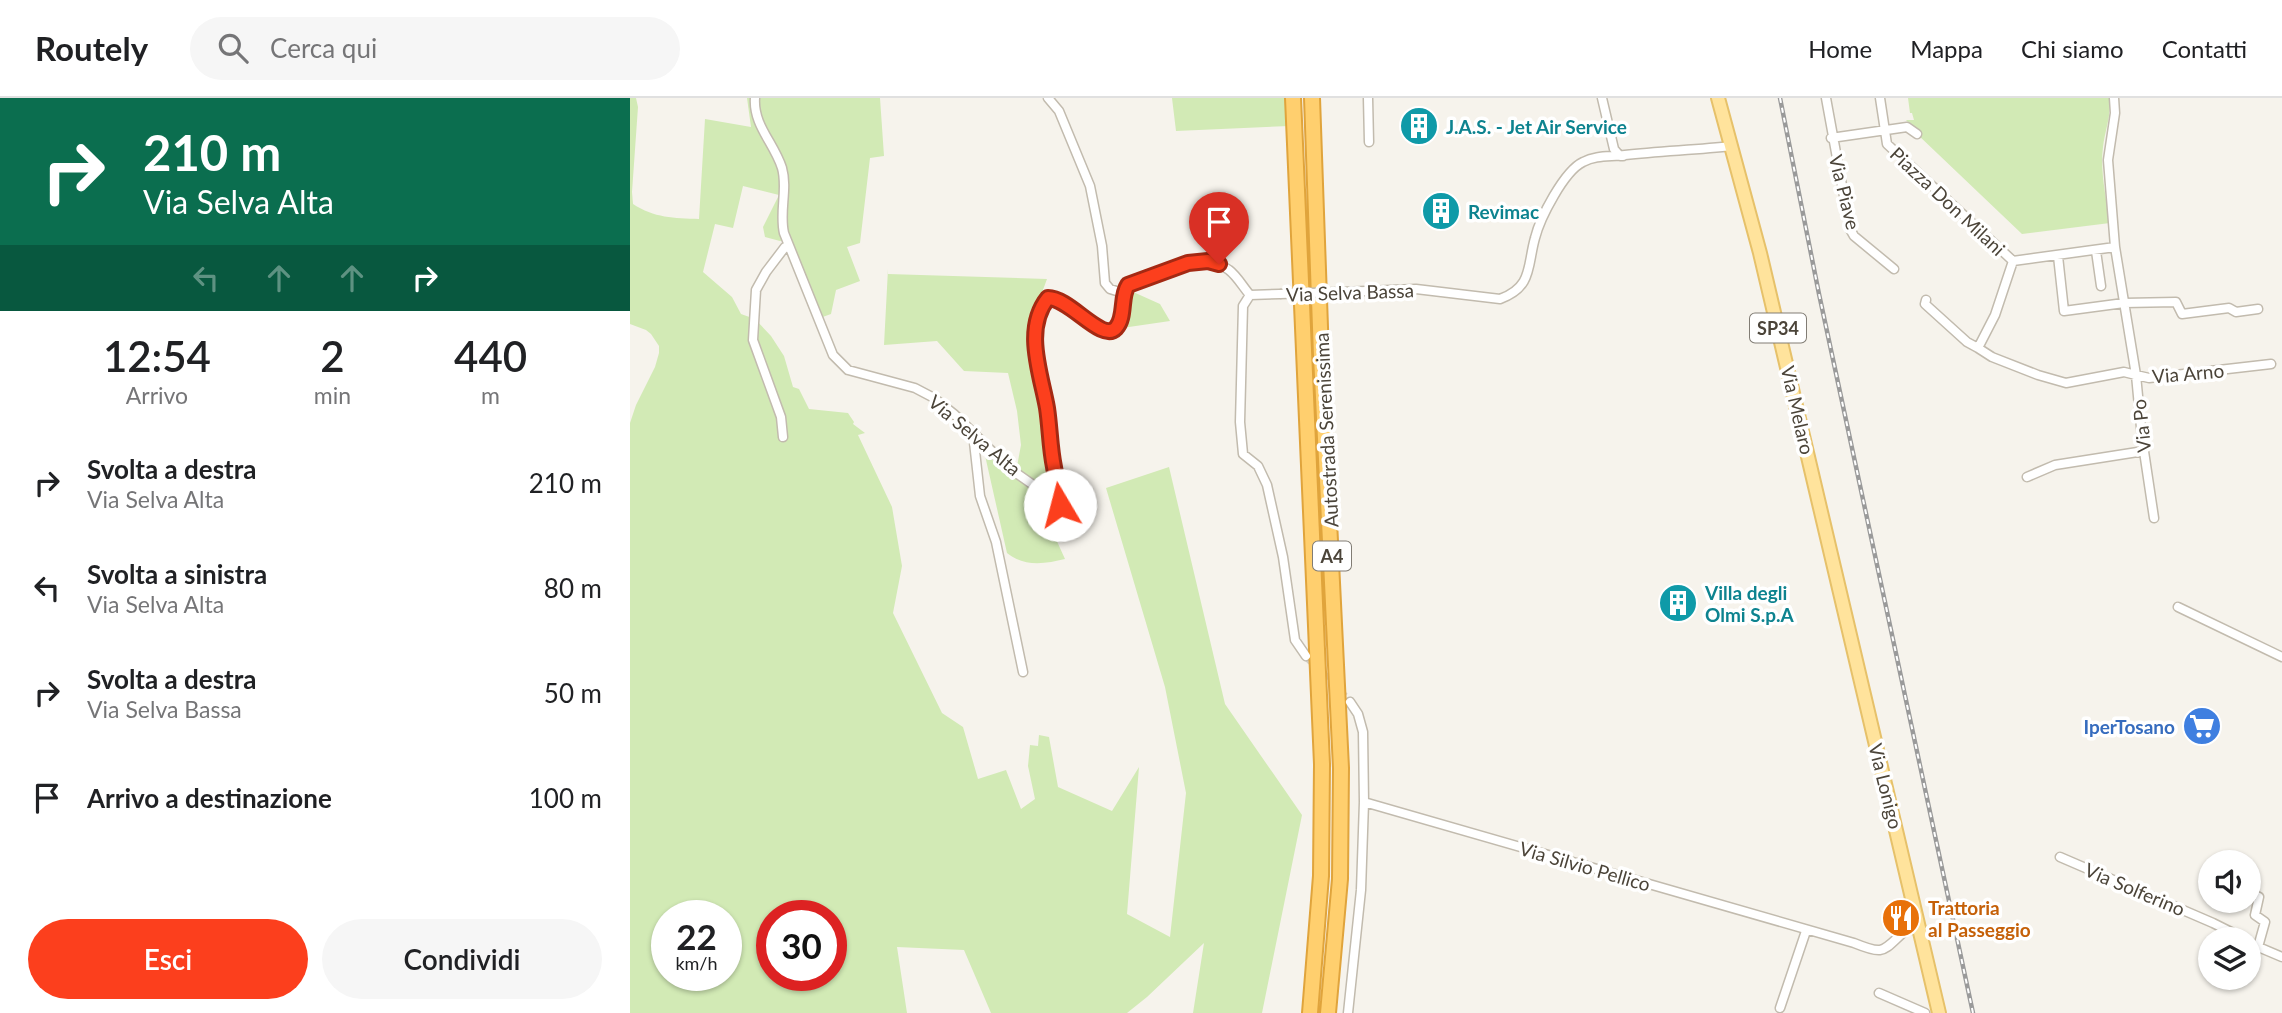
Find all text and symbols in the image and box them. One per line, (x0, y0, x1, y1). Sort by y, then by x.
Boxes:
search box (190, 17, 680, 80)
text: Routely (35, 28, 148, 68)
icon: search (214, 29, 252, 67)
text: Cerca qui (270, 32, 377, 64)
text: Home (1808, 34, 1872, 63)
text: Mappa (1910, 34, 1983, 63)
text: Chi siamo (2021, 34, 2124, 63)
text: Contatti (2162, 34, 2247, 63)
building icon: J.A.S. - Jet Air Service (1398, 105, 1440, 147)
place label: J.A.S. - Jet Air Service (1446, 115, 1627, 138)
text: 210 m (143, 123, 281, 181)
icon: right (28, 126, 119, 217)
street label: Piazza Don Milani (1886, 142, 2010, 260)
street label: Via Piave (1825, 152, 1865, 232)
text: Via Selva Alta (143, 182, 334, 221)
building icon: Revimac (1420, 190, 1462, 232)
pin (1189, 192, 1249, 264)
place label: Revimac (1468, 200, 1539, 223)
icon: arrive (1200, 203, 1238, 241)
icon: left (187, 259, 225, 297)
icon: ahead (260, 259, 298, 297)
icon: ahead (333, 259, 371, 297)
icon: right (406, 259, 444, 297)
street label: Via Selva Bassa (1286, 278, 1414, 306)
road number: SP34 (1750, 313, 1806, 342)
text: 12:54 (103, 331, 211, 381)
text: 2 (320, 331, 345, 381)
text: 440 (454, 331, 527, 381)
street label: Autostrada Serenissima (1309, 332, 1343, 528)
street label: Via Arno (2151, 358, 2225, 388)
street label: Via Melaro (1777, 363, 1819, 457)
text: Arrivo (126, 381, 188, 409)
text: min (314, 381, 351, 409)
text: m (481, 381, 500, 409)
street label: Via Selva Alta (924, 390, 1026, 480)
street label: Via Po (2127, 398, 2155, 454)
text: Svolta a destra (87, 453, 257, 485)
icon: right (28, 464, 66, 502)
text: 210 m (529, 467, 602, 499)
position arrow (1023, 468, 1097, 542)
text: Via Selva Alta (87, 485, 224, 513)
road number: A4 (1313, 542, 1351, 570)
text: Svolta a sinistra (87, 558, 267, 590)
icon: left (28, 569, 66, 607)
text: 80 m (544, 572, 602, 604)
place label: Villa degli Olmi S.p.A (1704, 581, 1795, 626)
building icon: Villa degli Olmi S.p.A (1657, 582, 1699, 624)
text: Via Selva Alta (87, 590, 224, 618)
text: Svolta a destra (87, 663, 257, 695)
icon: right (28, 674, 66, 712)
text: 50 m (544, 677, 602, 709)
text: Via Selva Bassa (87, 695, 242, 723)
supermarket icon: IperTosano (2181, 705, 2223, 747)
place label: IperTosano (2083, 715, 2175, 738)
street label: Via Lonigo (1864, 741, 1908, 831)
icon: arrive (28, 779, 66, 817)
text: Arrivo a destinazione (87, 782, 332, 814)
text: 100 m (529, 782, 602, 814)
street label: Via Silvio Pellico (1517, 836, 1653, 896)
map controls (2198, 850, 2261, 990)
button: sound (2198, 850, 2261, 913)
street label: Via Solferino (2082, 858, 2188, 920)
place label: Trattoria al Passeggio (1928, 896, 2031, 941)
restaurant icon: Trattoria al Passeggio (1880, 897, 1922, 939)
speed limit sign: 30 (756, 900, 847, 991)
text: 22 (676, 915, 717, 957)
button: Esci (28, 919, 308, 999)
button: Condividi (322, 919, 602, 999)
button: layers (2198, 927, 2261, 990)
text: km/h (675, 952, 718, 974)

